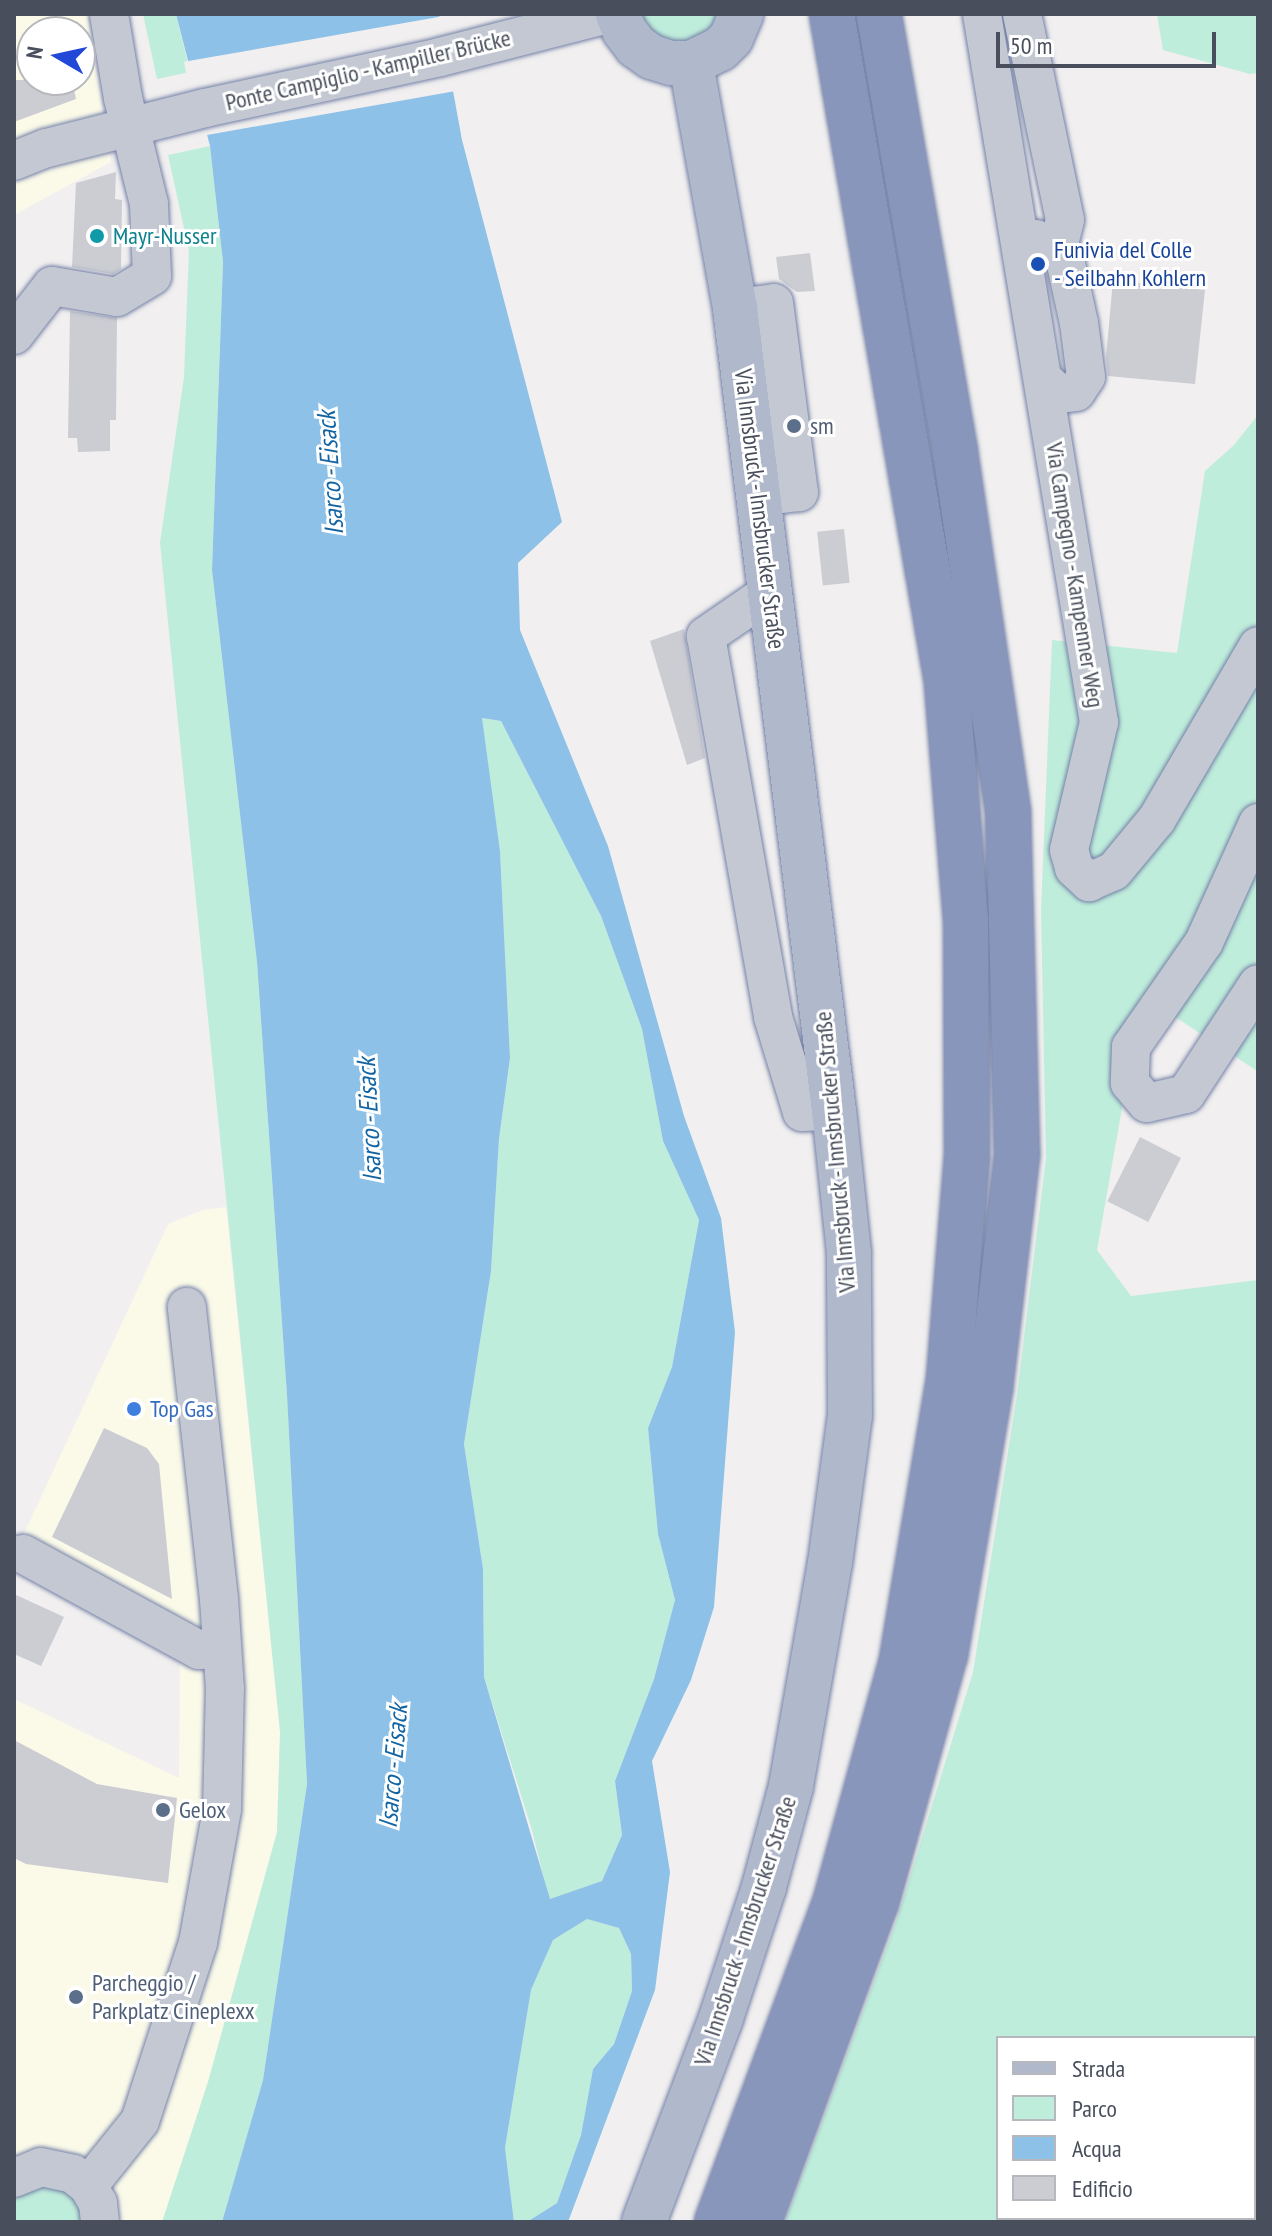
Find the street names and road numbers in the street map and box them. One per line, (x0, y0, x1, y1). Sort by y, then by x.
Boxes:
street label: Ponte Campiglio - Kampiller Brücke (222, 23, 514, 117)
street label: Via Innsbruck - Innsbrucker Straße (728, 366, 792, 652)
street label: Via Campegno - Kampenner Weg (1040, 439, 1110, 711)
street label: Via Innsbruck - Innsbrucker Straße (808, 1009, 862, 1295)
street label: Via Innsbruck - Innsbrucker Straße (687, 1791, 803, 2071)

